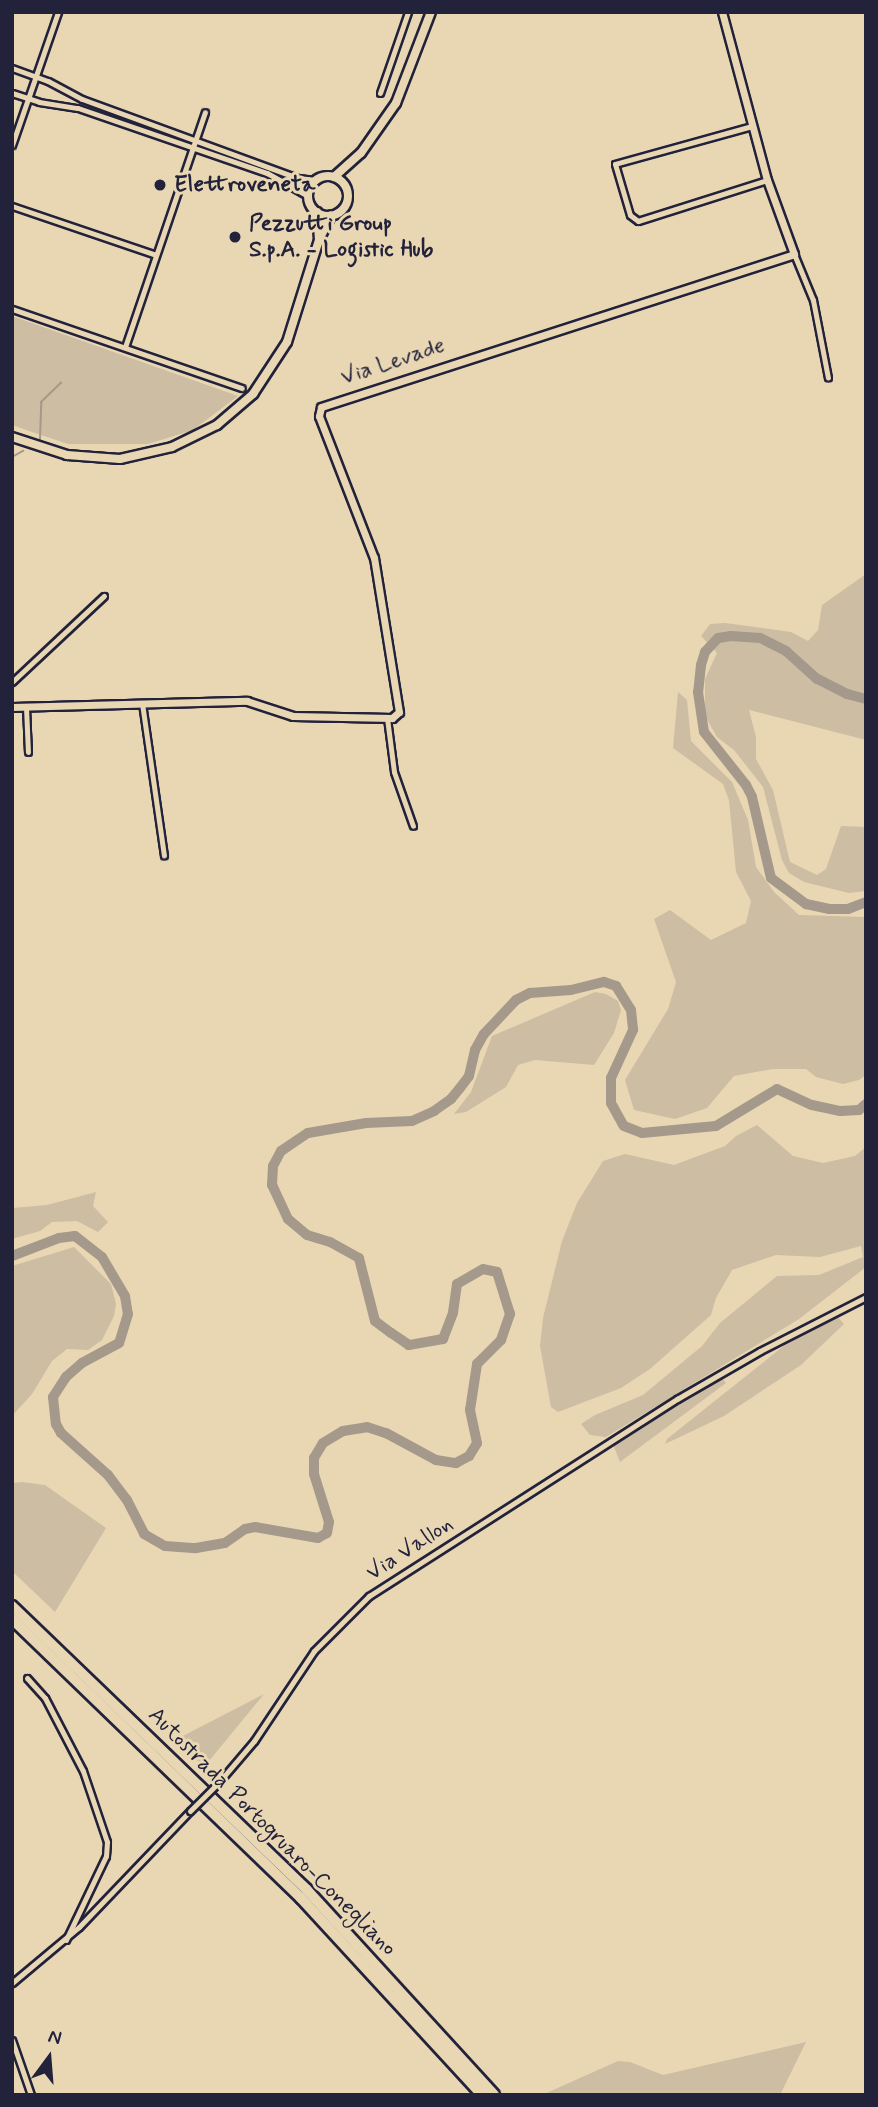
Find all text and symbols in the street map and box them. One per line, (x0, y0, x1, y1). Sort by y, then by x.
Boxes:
place label: Elettroveneta (174, 171, 315, 199)
marker: Elettroveneta (152, 177, 168, 193)
place label: Pezzutti Group S.p.A. - Logistic Hub (249, 210, 439, 264)
marker: Pezzutti Group S.p.A. - Logistic Hub (227, 229, 243, 245)
street label: Via Levade (337, 332, 449, 392)
street label: Via Vallon (363, 1512, 457, 1586)
street label: Autostrada Portogruaro-Conegliano (142, 1702, 402, 1962)
north arrow (14, 2023, 84, 2093)
text: N (45, 2024, 64, 2051)

